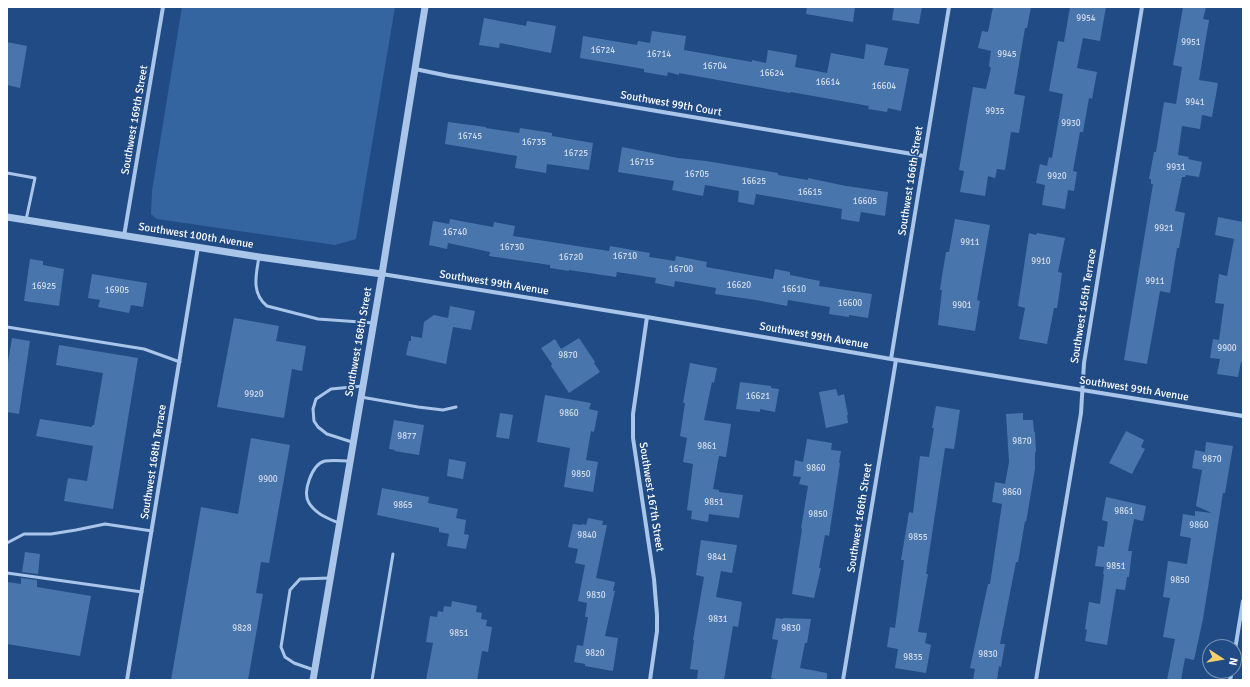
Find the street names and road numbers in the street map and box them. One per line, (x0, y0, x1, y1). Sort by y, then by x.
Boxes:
street label: Southwest 169th Street (119, 64, 151, 176)
street label: Southwest 99th Court (619, 89, 723, 119)
street label: Southwest 166th Street (896, 125, 926, 237)
street label: Southwest 100th Avenue (137, 220, 255, 252)
street label: Southwest 165th Terrace (1068, 248, 1100, 364)
street label: Southwest 99th Avenue (438, 268, 550, 298)
street label: Southwest 168th Street (343, 286, 375, 398)
street label: Southwest 99th Avenue (758, 320, 870, 352)
street label: Southwest 99th Avenue (1078, 374, 1190, 404)
street label: Southwest 168th Terrace (138, 404, 170, 520)
street label: Southwest 167th Street (636, 441, 666, 553)
street label: Southwest 166th Street (845, 462, 875, 574)

